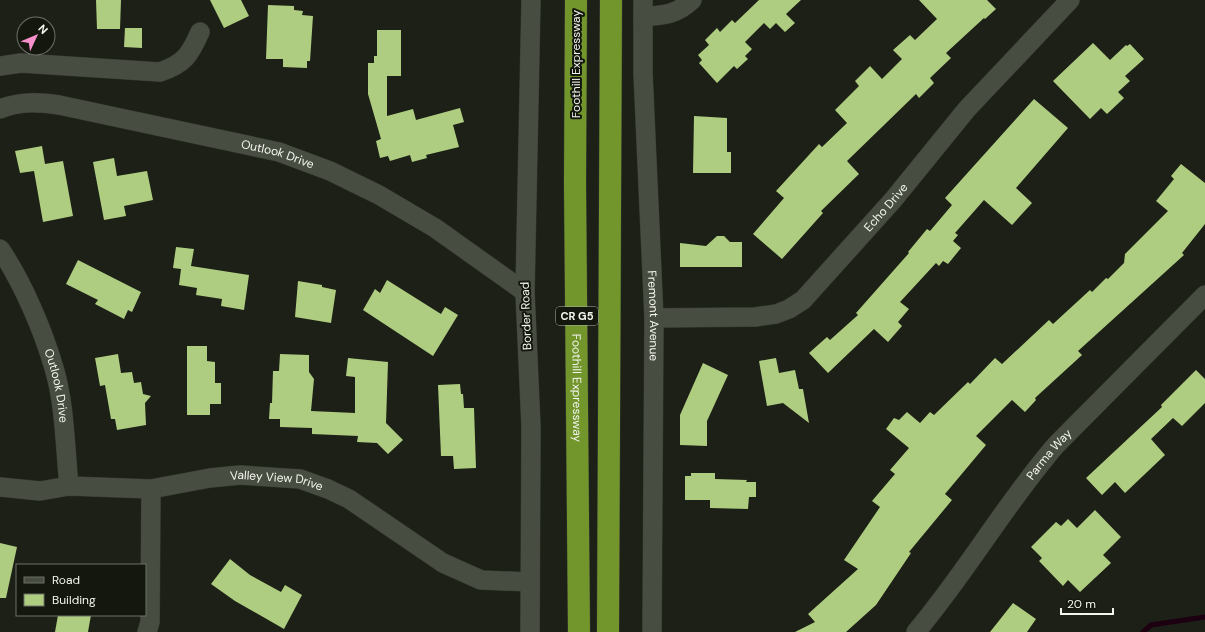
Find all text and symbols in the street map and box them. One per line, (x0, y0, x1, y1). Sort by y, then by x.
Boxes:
street label: Foothill Expressway (568, 10, 584, 118)
north arrow (16, 16, 56, 56)
text: N (35, 21, 51, 37)
street label: Outlook Drive (240, 136, 317, 172)
street label: Echo Drive (860, 180, 912, 235)
street label: Fremont Avenue (644, 270, 662, 361)
street label: Border Road (517, 281, 535, 351)
road number: CR G5 (556, 307, 598, 325)
street label: Foothill Expressway (568, 334, 585, 443)
street label: Outlook Drive (40, 346, 72, 424)
street label: Parma Way (1023, 425, 1076, 483)
street label: Valley View Drive (229, 467, 326, 495)
legend (16, 564, 146, 616)
text: Road (52, 572, 80, 588)
scale bar (1061, 590, 1113, 616)
text: Building (52, 592, 96, 608)
text: 20 m (1067, 596, 1096, 612)

